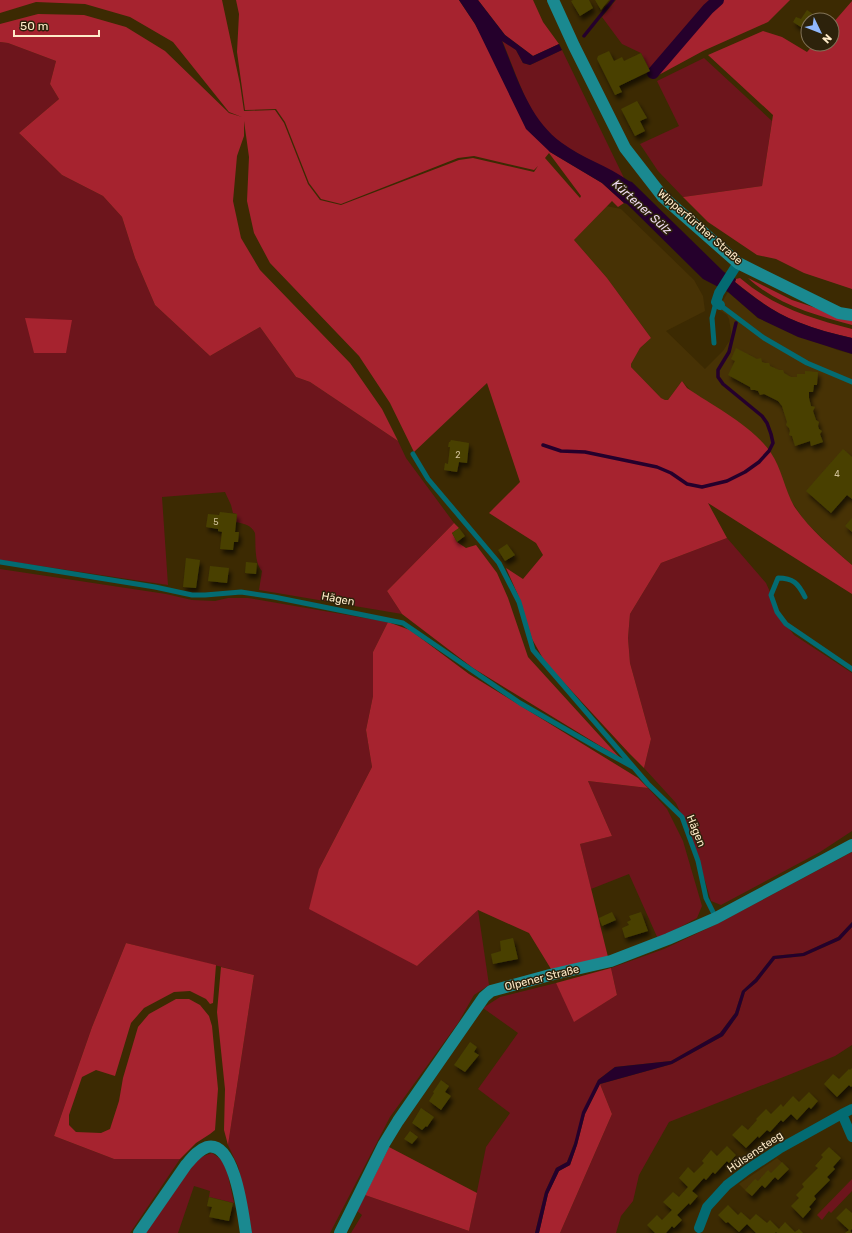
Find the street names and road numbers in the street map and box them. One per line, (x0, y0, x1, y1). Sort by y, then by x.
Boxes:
street label: Wipperfürther Straße (655, 187, 745, 267)
street label: Hägen (320, 589, 356, 609)
street label: Hägen (684, 813, 708, 849)
street label: Olpener Straße (503, 962, 581, 994)
street label: Hülsensteeg (725, 1129, 785, 1175)

